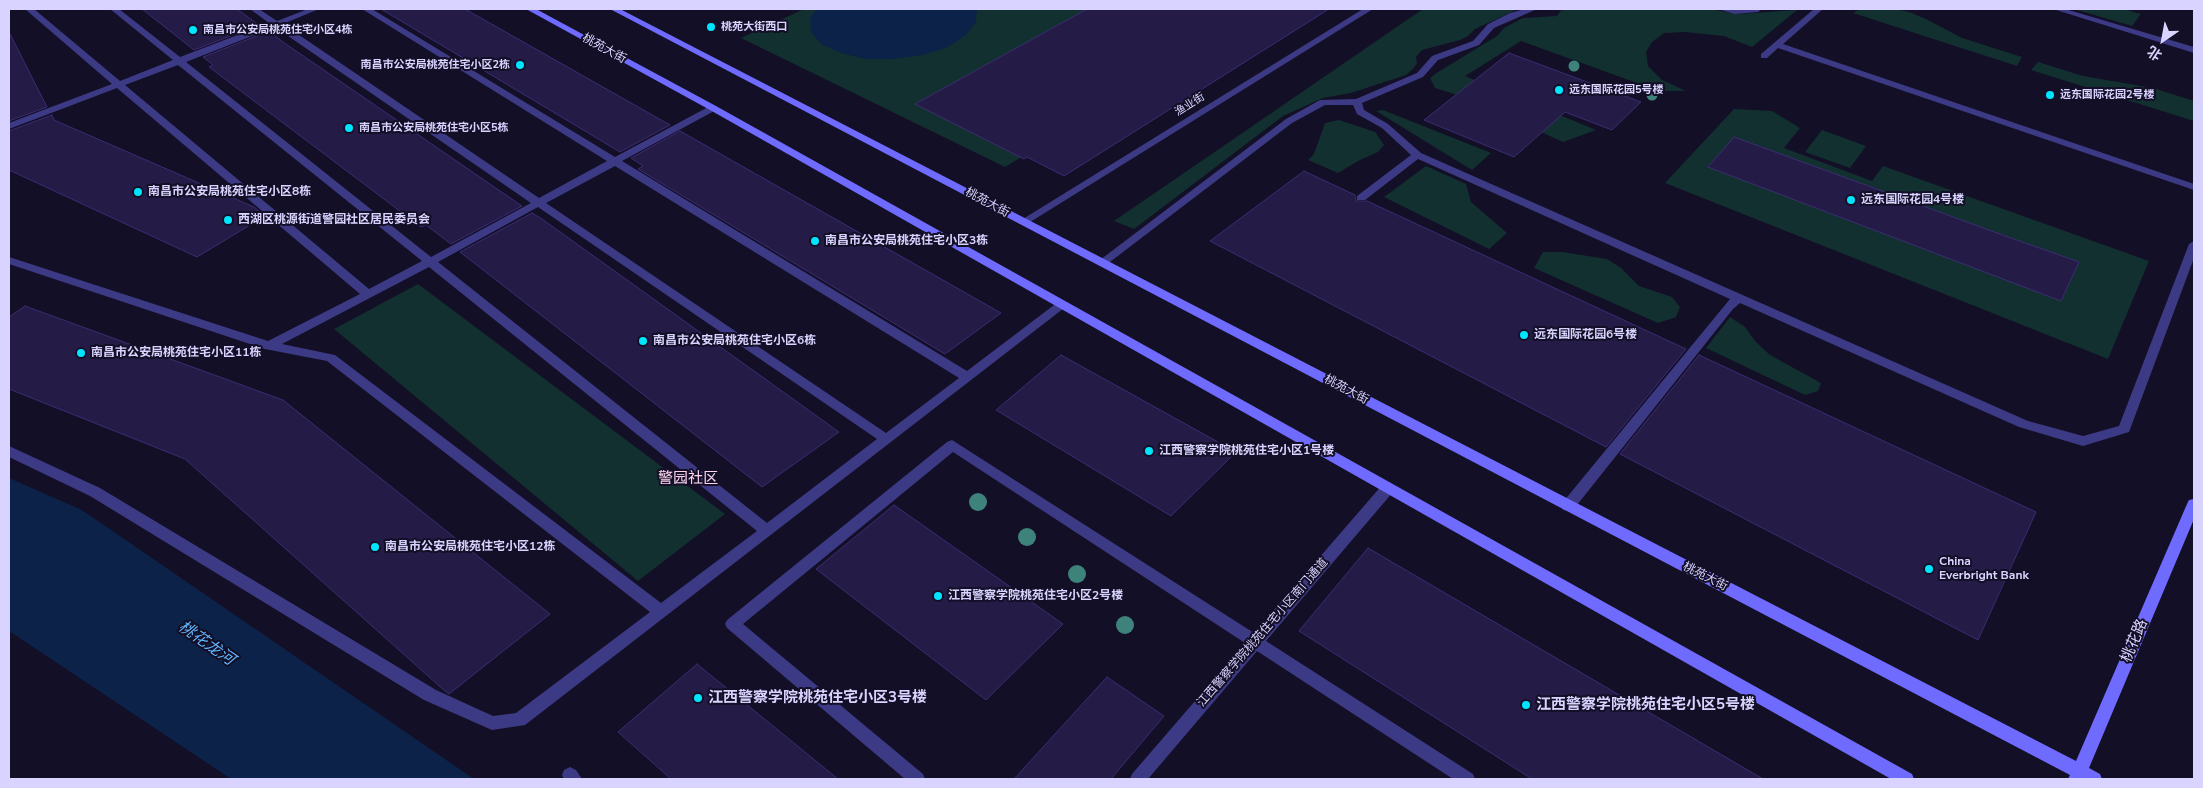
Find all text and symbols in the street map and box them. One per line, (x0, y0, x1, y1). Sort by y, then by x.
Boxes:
north arrow (2138, 15, 2188, 65)
place label: 桃苑大街西口 (721, 20, 787, 34)
marker: 桃苑大街西口 (705, 21, 717, 33)
place label: 南昌市公安局桃苑住宅小区4栋 (203, 23, 353, 37)
marker: 南昌市公安局桃苑住宅小区4栋 (187, 24, 199, 36)
street label: 桃苑大街 (580, 31, 628, 67)
text: 北 (2144, 41, 2166, 65)
place label: 南昌市公安局桃苑住宅小区2栋 (360, 58, 510, 72)
marker: 南昌市公安局桃苑住宅小区2栋 (514, 59, 526, 71)
place label: 远东国际花园5号楼 (1569, 83, 1664, 97)
marker: 远东国际花园5号楼 (1553, 84, 1565, 96)
place label: 远东国际花园2号楼 (2060, 88, 2155, 102)
marker: 远东国际花园2号楼 (2044, 89, 2056, 101)
street label: 渔业街 (1173, 91, 1207, 119)
place label: 南昌市公安局桃苑住宅小区5栋 (359, 121, 509, 135)
marker: 南昌市公安局桃苑住宅小区5栋 (343, 122, 355, 134)
place label: 南昌市公安局桃苑住宅小区8栋 (148, 185, 311, 199)
street label: 桃苑大街 (962, 185, 1012, 221)
marker: 南昌市公安局桃苑住宅小区8栋 (132, 186, 144, 198)
place label: 远东国际花园4号楼 (1861, 193, 1964, 207)
marker: 远东国际花园4号楼 (1845, 194, 1857, 206)
place label: 西湖区桃源街道警园社区居民委员会 (238, 213, 430, 227)
marker: 西湖区桃源街道警园社区居民委员会 (222, 214, 234, 226)
place label: 南昌市公安局桃苑住宅小区3栋 (825, 234, 988, 248)
marker: 南昌市公安局桃苑住宅小区3栋 (809, 235, 821, 247)
place label: 远东国际花园6号楼 (1534, 328, 1637, 342)
marker: 远东国际花园6号楼 (1518, 329, 1530, 341)
place label: 南昌市公安局桃苑住宅小区6栋 (653, 334, 816, 348)
marker: 南昌市公安局桃苑住宅小区6栋 (637, 335, 649, 347)
place label: 南昌市公安局桃苑住宅小区11栋 (91, 346, 261, 360)
marker: 南昌市公安局桃苑住宅小区11栋 (75, 347, 87, 359)
street label: 桃苑大街 (1321, 372, 1371, 408)
place label: 江西警察学院桃苑住宅小区1号楼 (1159, 444, 1334, 458)
marker: 江西警察学院桃苑住宅小区1号楼 (1143, 445, 1155, 457)
district label: 警园社区 (658, 470, 718, 488)
place label: 南昌市公安局桃苑住宅小区12栋 (385, 540, 555, 554)
marker: 南昌市公安局桃苑住宅小区12栋 (369, 541, 381, 553)
place label: China Everbright Bank (1939, 555, 2029, 583)
street label: 江西警察学院桃苑住宅小区南门通道 (1195, 556, 1331, 710)
street label: 桃苑大街 (1680, 560, 1730, 594)
marker: China Everbright Bank (1923, 563, 1935, 575)
place label: 江西警察学院桃苑住宅小区2号楼 (948, 589, 1123, 603)
marker: 江西警察学院桃苑住宅小区2号楼 (932, 590, 944, 602)
street label: 桃花路 (2118, 617, 2152, 665)
water label: 桃花龙河 (174, 618, 238, 670)
place label: 江西警察学院桃苑住宅小区3号楼 (708, 689, 927, 707)
marker: 江西警察学院桃苑住宅小区3号楼 (692, 692, 704, 704)
place label: 江西警察学院桃苑住宅小区5号楼 (1536, 696, 1755, 714)
marker: 江西警察学院桃苑住宅小区5号楼 (1520, 699, 1532, 711)

